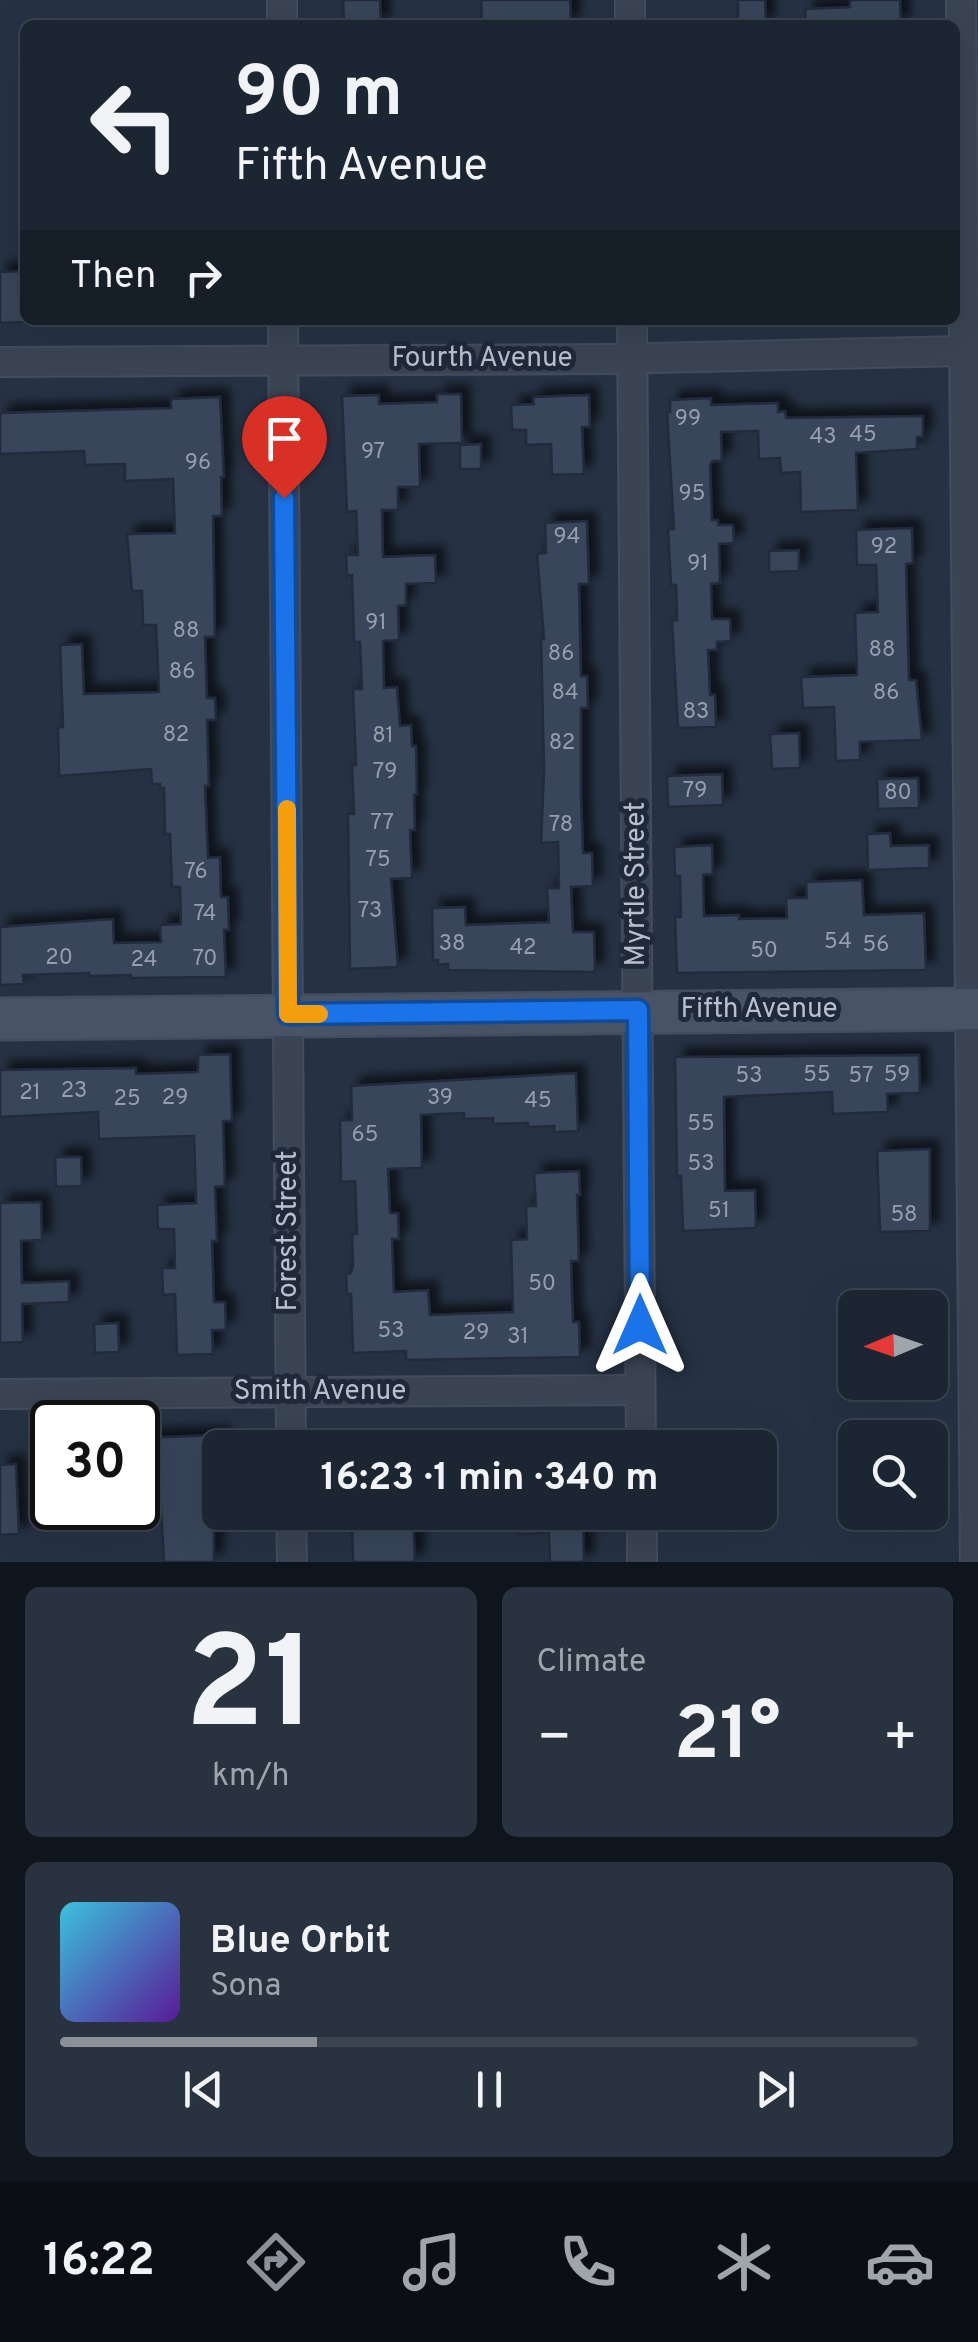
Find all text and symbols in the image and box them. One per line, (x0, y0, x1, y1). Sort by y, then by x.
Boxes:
text: 90 m (235, 52, 403, 141)
icon: left (70, 60, 200, 190)
text: Fifth Avenue (235, 139, 488, 196)
icon: right (176, 250, 231, 305)
text: Then (70, 253, 156, 302)
street label: Fourth Avenue (391, 341, 573, 377)
pin (242, 396, 327, 499)
house number: 99 (675, 406, 701, 433)
icon: arrive (257, 411, 312, 466)
house number: 45 (849, 422, 877, 449)
house number: 43 (810, 424, 836, 451)
house number: 97 (361, 439, 385, 466)
house number: 96 (185, 450, 211, 477)
house number: 95 (679, 481, 705, 508)
house number: 94 (554, 524, 580, 551)
house number: 92 (871, 534, 897, 561)
house number: 91 (687, 551, 709, 578)
house number: 91 (365, 610, 387, 637)
house number: 88 (173, 618, 199, 645)
house number: 88 (869, 637, 895, 664)
house number: 86 (548, 641, 574, 668)
house number: 86 (169, 659, 195, 686)
house number: 84 (551, 680, 579, 707)
house number: 86 (873, 680, 899, 707)
house number: 83 (683, 699, 709, 726)
house number: 82 (163, 722, 189, 749)
house number: 81 (372, 723, 394, 750)
house number: 82 (549, 730, 575, 757)
house number: 79 (373, 759, 397, 786)
house number: 79 (683, 778, 707, 805)
house number: 80 (884, 780, 912, 807)
street label: Myrtle Street (619, 801, 655, 967)
house number: 77 (370, 810, 394, 837)
house number: 78 (549, 812, 573, 839)
house number: 75 (365, 847, 391, 874)
house number: 76 (184, 859, 208, 886)
house number: 73 (358, 898, 382, 925)
house number: 74 (194, 901, 216, 928)
house number: 54 (824, 929, 852, 956)
house number: 38 (439, 931, 465, 958)
house number: 56 (863, 932, 889, 959)
house number: 42 (509, 935, 537, 962)
house number: 50 (750, 938, 778, 965)
house number: 20 (45, 945, 73, 972)
house number: 70 (193, 946, 217, 973)
house number: 24 (131, 947, 157, 974)
street label: Fifth Avenue (680, 992, 838, 1028)
house number: 55 (803, 1062, 831, 1089)
house number: 59 (884, 1062, 910, 1089)
house number: 53 (736, 1063, 762, 1090)
house number: 57 (849, 1063, 873, 1090)
house number: 23 (61, 1078, 87, 1105)
house number: 21 (19, 1080, 41, 1107)
house number: 29 (162, 1085, 188, 1112)
house number: 39 (427, 1085, 453, 1112)
house number: 25 (113, 1086, 141, 1113)
house number: 45 (524, 1088, 552, 1115)
house number: 55 (687, 1111, 715, 1138)
house number: 65 (352, 1122, 378, 1149)
street label: Forest Street (271, 1150, 307, 1312)
house number: 53 (688, 1151, 714, 1178)
house number: 51 (708, 1198, 730, 1225)
house number: 58 (890, 1202, 918, 1229)
house number: 50 (528, 1271, 556, 1298)
position arrow (588, 1273, 692, 1377)
north arrow (838, 1290, 948, 1400)
map controls (838, 1290, 948, 1530)
house number: 53 (378, 1318, 404, 1345)
house number: 29 (463, 1320, 489, 1347)
house number: 31 (507, 1324, 529, 1351)
street label: Smith Avenue (234, 1374, 406, 1410)
speed limit sign: 30 (30, 1400, 160, 1530)
button: search (838, 1420, 948, 1530)
text: 16:23 · 1 min · 340 m (320, 1455, 659, 1504)
text: 21 (185, 1609, 317, 1774)
text: Climate (537, 1643, 646, 1683)
text: 21° (674, 1691, 781, 1786)
text: − (537, 1705, 572, 1775)
text: + (883, 1705, 918, 1775)
text: km/h (212, 1757, 290, 1797)
text: Blue Orbit (210, 1918, 391, 1967)
text: Sona (210, 1967, 281, 2007)
icon: previous (176, 2062, 231, 2117)
icon: pause (462, 2062, 517, 2117)
icon: next (748, 2062, 803, 2117)
icon: directions (241, 2227, 311, 2297)
icon: music (397, 2227, 467, 2297)
icon: phone (553, 2227, 623, 2297)
icon: climate (709, 2227, 779, 2297)
icon: car (865, 2227, 935, 2297)
text: 16:22 (43, 2234, 155, 2291)

